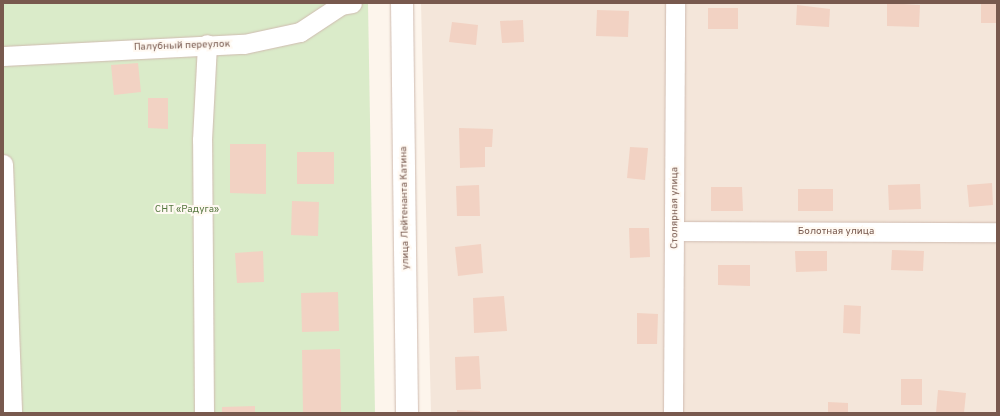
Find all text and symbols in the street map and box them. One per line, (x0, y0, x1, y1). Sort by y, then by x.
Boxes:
street label: Палубный переулок (134, 38, 230, 54)
street label: улица Лейтенанта Катина (398, 146, 412, 270)
street label: Столярная улица (669, 167, 681, 249)
park label: СНТ «Радуга» (155, 204, 219, 216)
street label: Болотная улица (798, 226, 874, 238)

